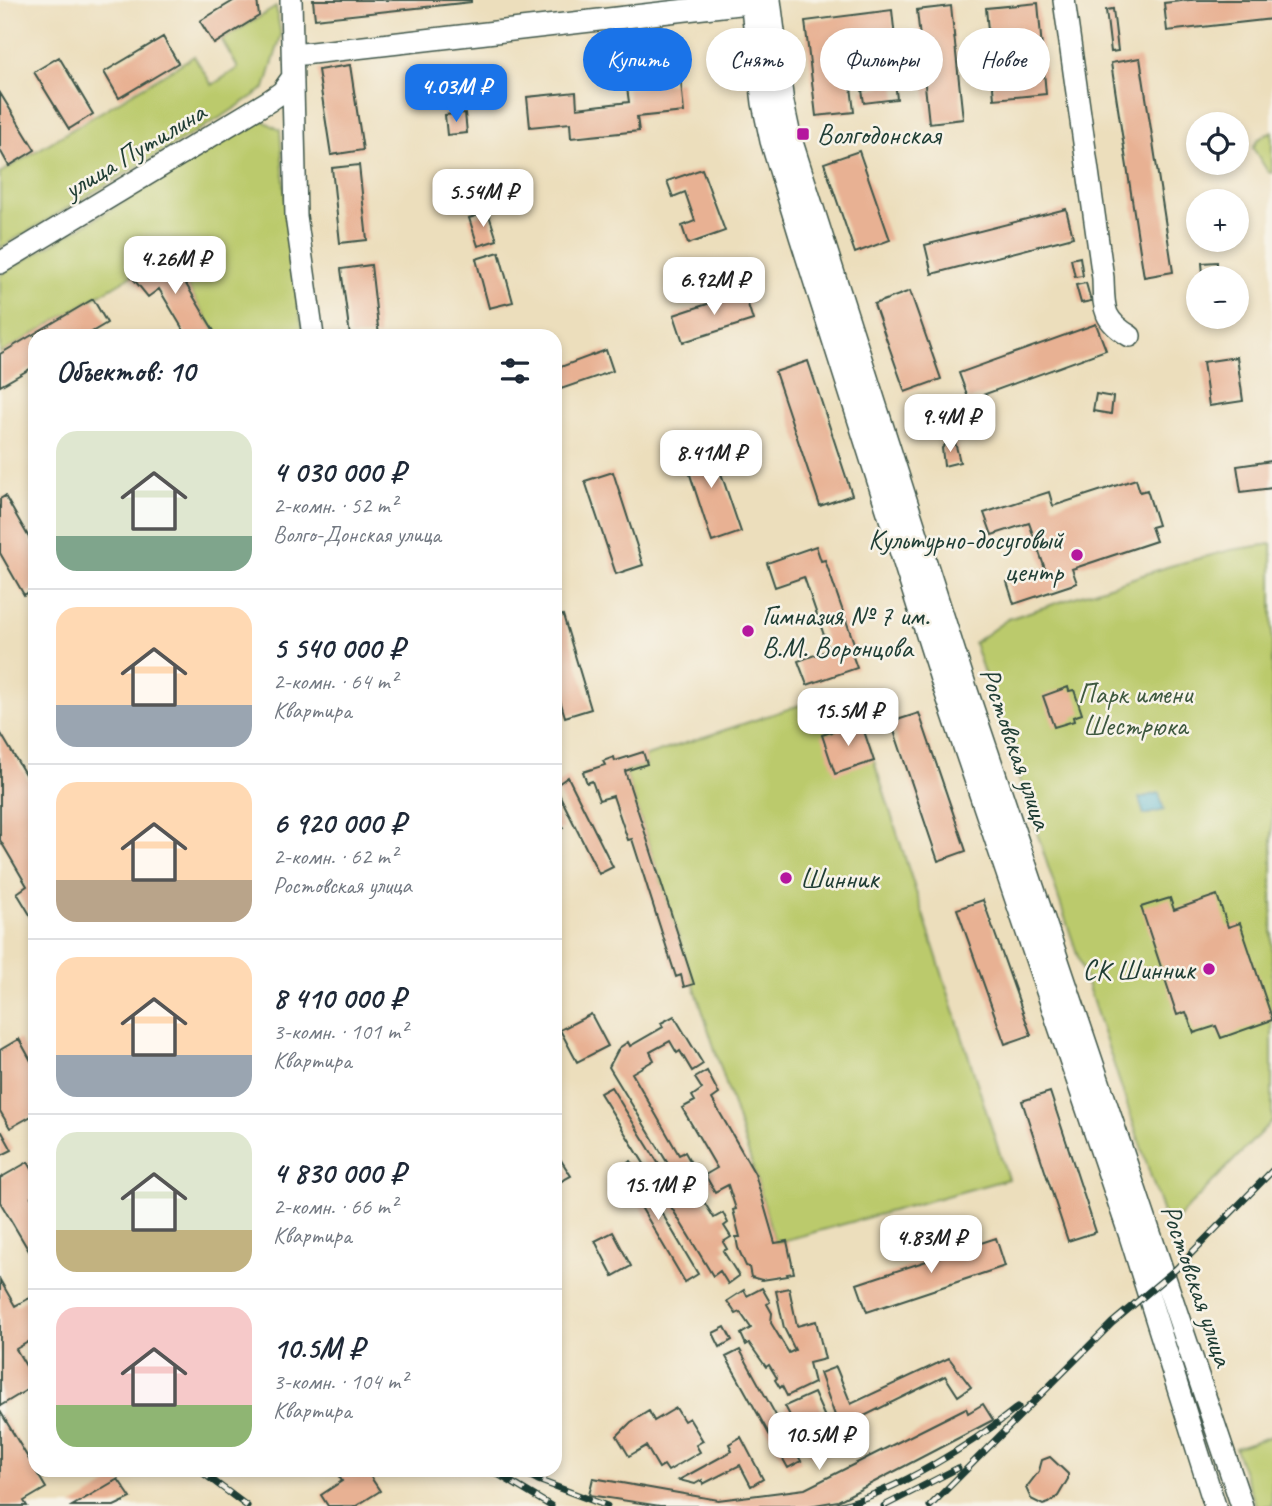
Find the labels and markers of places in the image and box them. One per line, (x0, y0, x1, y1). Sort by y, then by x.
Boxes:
pin: 4.03M ₽ (391, 64, 521, 124)
place label: Волгодонская (817, 117, 943, 152)
marker: Волгодонская (795, 126, 811, 142)
pin: 5.54M ₽ (418, 170, 548, 229)
pin: 4.26M ₽ (110, 236, 240, 296)
pin: 6.92M ₽ (649, 258, 779, 317)
pin: 9.4M ₽ (893, 394, 1007, 454)
pin: 8.41M ₽ (646, 430, 776, 490)
place label: Культурно-досуговый центр (868, 522, 1064, 589)
marker: Культурно-досуговый центр (1069, 547, 1085, 563)
place label: Гимназия № 7 им. В.М. Воронцова (762, 598, 930, 665)
marker: Гимназия № 7 им. В.М. Воронцова (740, 623, 756, 639)
pin: 15.5M ₽ (783, 688, 913, 748)
place label: Шинник (800, 861, 880, 896)
marker: Шинник (778, 870, 794, 886)
place label: СК Шинник (1082, 952, 1197, 987)
marker: СК Шинник (1201, 961, 1217, 977)
pin: 15.1M ₽ (593, 1162, 723, 1222)
pin: 4.83M ₽ (866, 1216, 996, 1275)
pin: 10.5M ₽ (754, 1412, 884, 1472)

